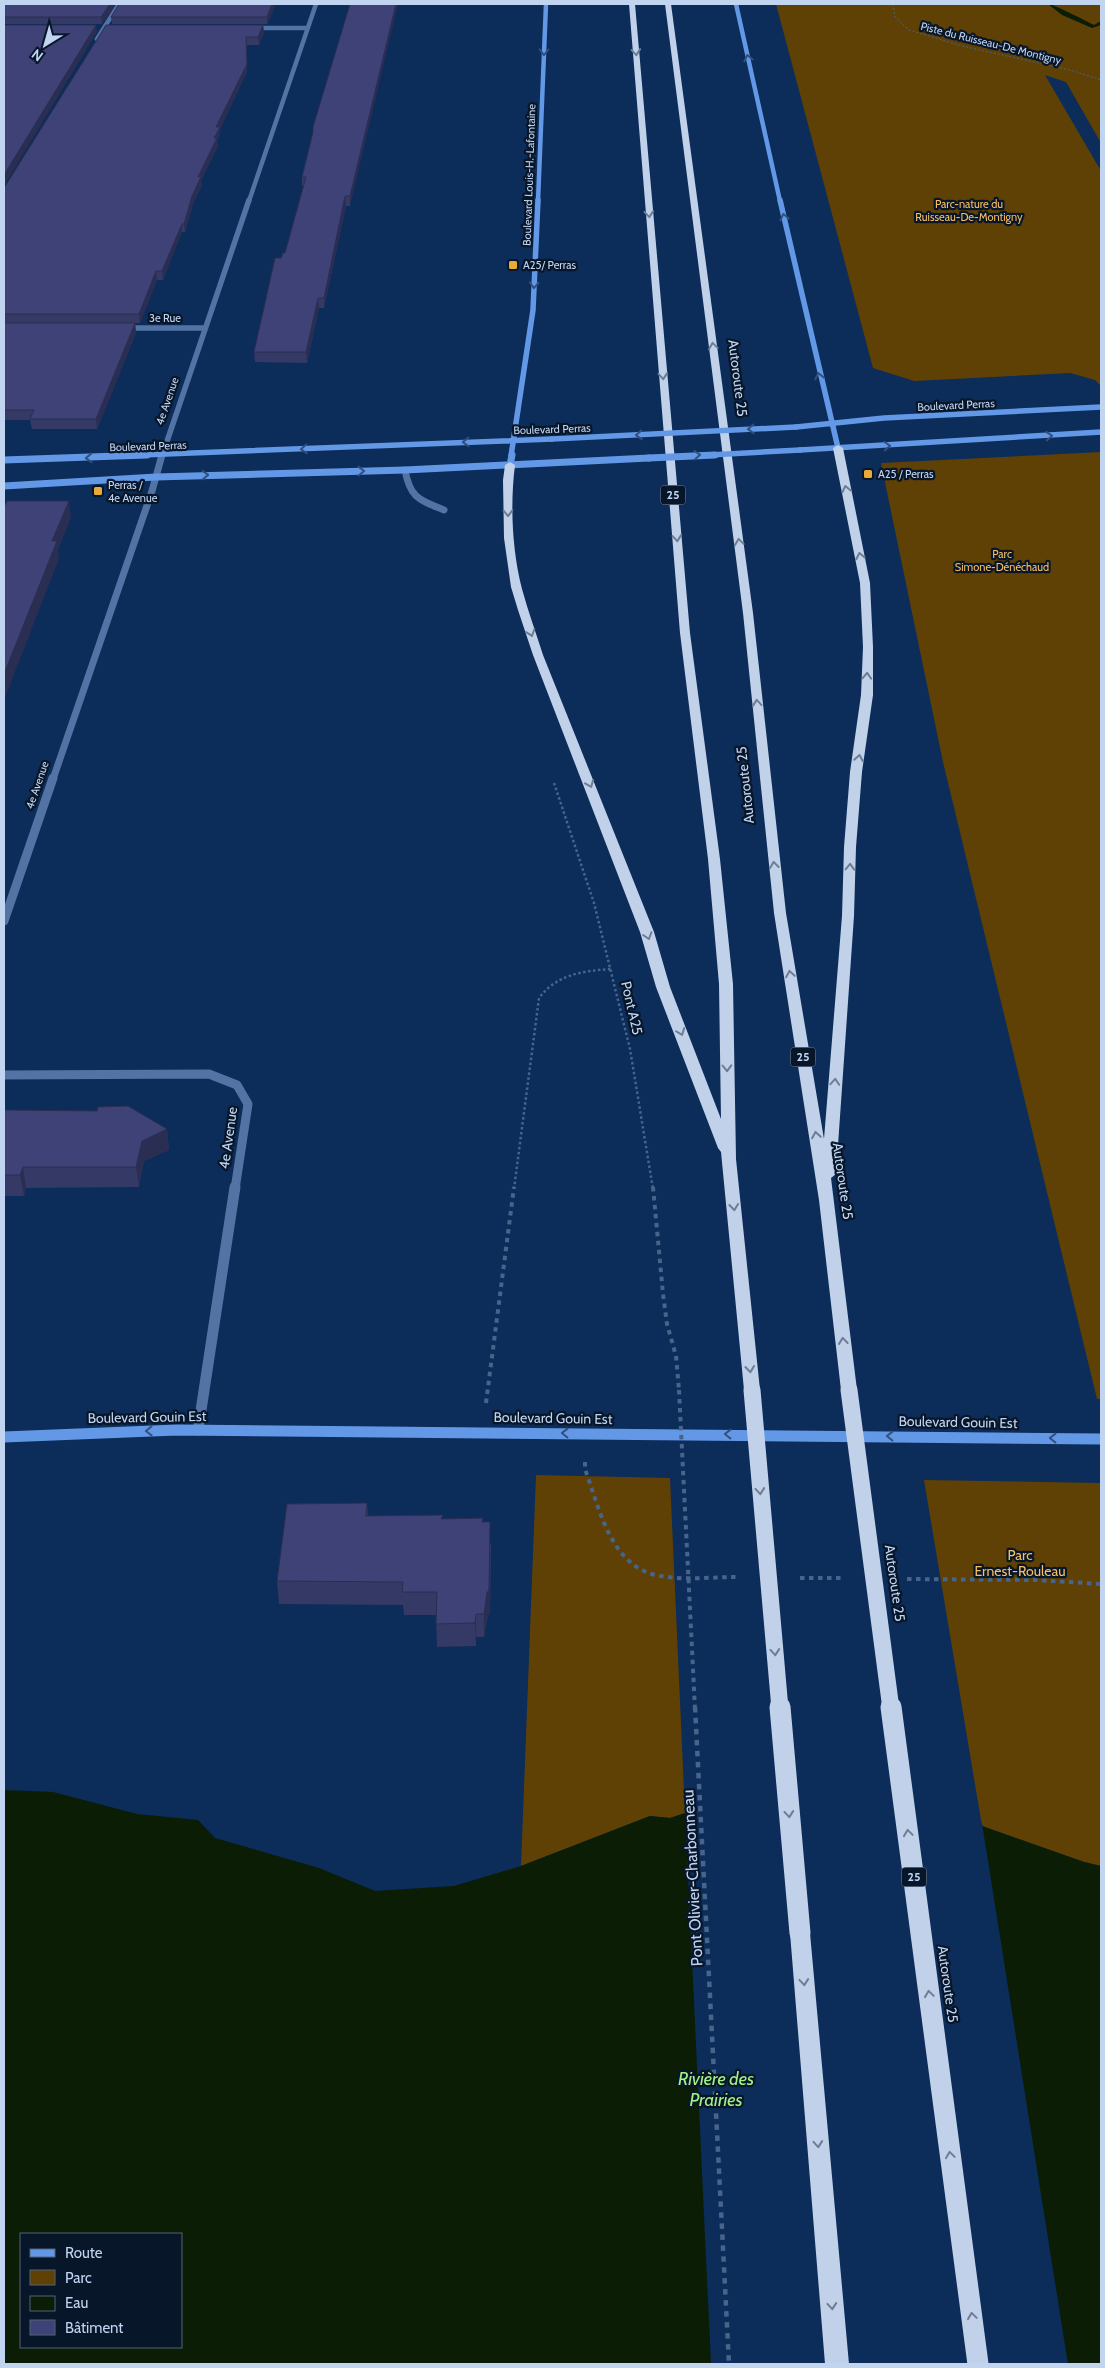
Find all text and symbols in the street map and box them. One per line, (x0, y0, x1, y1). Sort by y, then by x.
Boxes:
street label: Piste du Ruisseau-De Montigny (919, 19, 1063, 67)
north arrow (20, 20, 70, 70)
text: N (28, 45, 47, 66)
one-way arrow (539, 49, 549, 57)
one-way arrow (630, 49, 641, 57)
one-way arrow (743, 54, 754, 63)
street label: Boulevard Louis-H.-Lafontaine (520, 103, 538, 246)
park label: Parc-nature du Ruisseau-De-Montigny (915, 197, 1023, 224)
one-way arrow (644, 211, 655, 219)
one-way arrow (779, 213, 790, 221)
place label: A25/ Perras (523, 258, 576, 272)
marker: A25/ Perras (507, 259, 519, 271)
one-way arrow (529, 281, 540, 289)
street label: 3e Rue (149, 311, 181, 325)
street label: Autoroute 25 (724, 339, 752, 417)
one-way arrow (709, 341, 719, 350)
one-way arrow (814, 371, 825, 380)
one-way arrow (657, 372, 668, 380)
street label: 4e Avenue (152, 375, 182, 427)
street label: Boulevard Perras (917, 396, 996, 414)
street label: Boulevard Perras (513, 421, 591, 437)
one-way arrow (747, 424, 755, 435)
one-way arrow (635, 430, 642, 440)
one-way arrow (1045, 431, 1053, 442)
one-way arrow (462, 437, 470, 447)
street label: Boulevard Perras (109, 438, 187, 454)
one-way arrow (883, 440, 891, 451)
one-way arrow (299, 444, 307, 455)
one-way arrow (694, 450, 702, 461)
one-way arrow (85, 452, 93, 463)
one-way arrow (358, 466, 365, 476)
place label: A25 / Perras (878, 467, 934, 481)
marker: A25 / Perras (862, 468, 874, 480)
one-way arrow (201, 470, 209, 480)
place label: Perras / 4e Avenue (108, 478, 158, 505)
one-way arrow (841, 484, 852, 493)
marker: Perras / 4e Avenue (92, 485, 104, 497)
road number: 25 (660, 486, 686, 504)
one-way arrow (503, 510, 513, 517)
one-way arrow (671, 534, 682, 542)
one-way arrow (734, 537, 745, 545)
park label: Parc Simone-Dénéchaud (955, 547, 1049, 574)
one-way arrow (856, 552, 866, 561)
one-way arrow (525, 628, 535, 637)
one-way arrow (862, 672, 873, 680)
one-way arrow (752, 699, 763, 707)
street label: Autoroute 25 (732, 746, 758, 824)
one-way arrow (853, 753, 863, 762)
street label: 4e Avenue (22, 759, 52, 811)
one-way arrow (584, 779, 595, 788)
one-way arrow (769, 860, 780, 868)
one-way arrow (844, 863, 855, 871)
one-way arrow (642, 931, 652, 940)
one-way arrow (785, 970, 795, 979)
street label: Pont A25 (617, 979, 647, 1037)
one-way arrow (675, 1027, 685, 1036)
road number: 25 (790, 1048, 816, 1066)
one-way arrow (722, 1064, 733, 1072)
one-way arrow (830, 1078, 841, 1086)
street label: 4e Avenue (215, 1106, 241, 1170)
one-way arrow (811, 1130, 822, 1138)
street label: Autoroute 25 (829, 1141, 857, 1221)
one-way arrow (728, 1203, 739, 1211)
one-way arrow (838, 1337, 849, 1345)
one-way arrow (744, 1365, 755, 1373)
street label: Boulevard Gouin Est (87, 1407, 207, 1427)
street label: Boulevard Gouin Est (493, 1408, 613, 1428)
street label: Boulevard Gouin Est (898, 1412, 1018, 1432)
one-way arrow (145, 1425, 153, 1436)
one-way arrow (561, 1427, 569, 1438)
one-way arrow (723, 1429, 731, 1439)
one-way arrow (886, 1431, 894, 1441)
one-way arrow (1048, 1433, 1056, 1443)
one-way arrow (755, 1487, 766, 1495)
street label: Autoroute 25 (881, 1543, 909, 1623)
park label: Parc Ernest-Rouleau (974, 1546, 1066, 1580)
one-way arrow (769, 1649, 780, 1657)
street label: Pont Olivier-Charbonneau (678, 1789, 707, 1967)
one-way arrow (783, 1811, 794, 1819)
one-way arrow (903, 1828, 914, 1836)
road number: 25 (902, 1868, 926, 1886)
street label: Autoroute 25 (934, 1944, 962, 2024)
one-way arrow (798, 1978, 809, 1986)
one-way arrow (924, 1989, 935, 1997)
water label: Rivière des Prairies (678, 2068, 754, 2111)
one-way arrow (812, 2140, 823, 2148)
one-way arrow (946, 2151, 956, 2159)
legend (20, 2233, 182, 2348)
text: Route (65, 2244, 103, 2262)
text: Parc (65, 2269, 92, 2287)
text: Eau (65, 2294, 88, 2312)
one-way arrow (826, 2302, 837, 2310)
one-way arrow (967, 2312, 978, 2320)
text: Bâtiment (65, 2319, 123, 2337)

